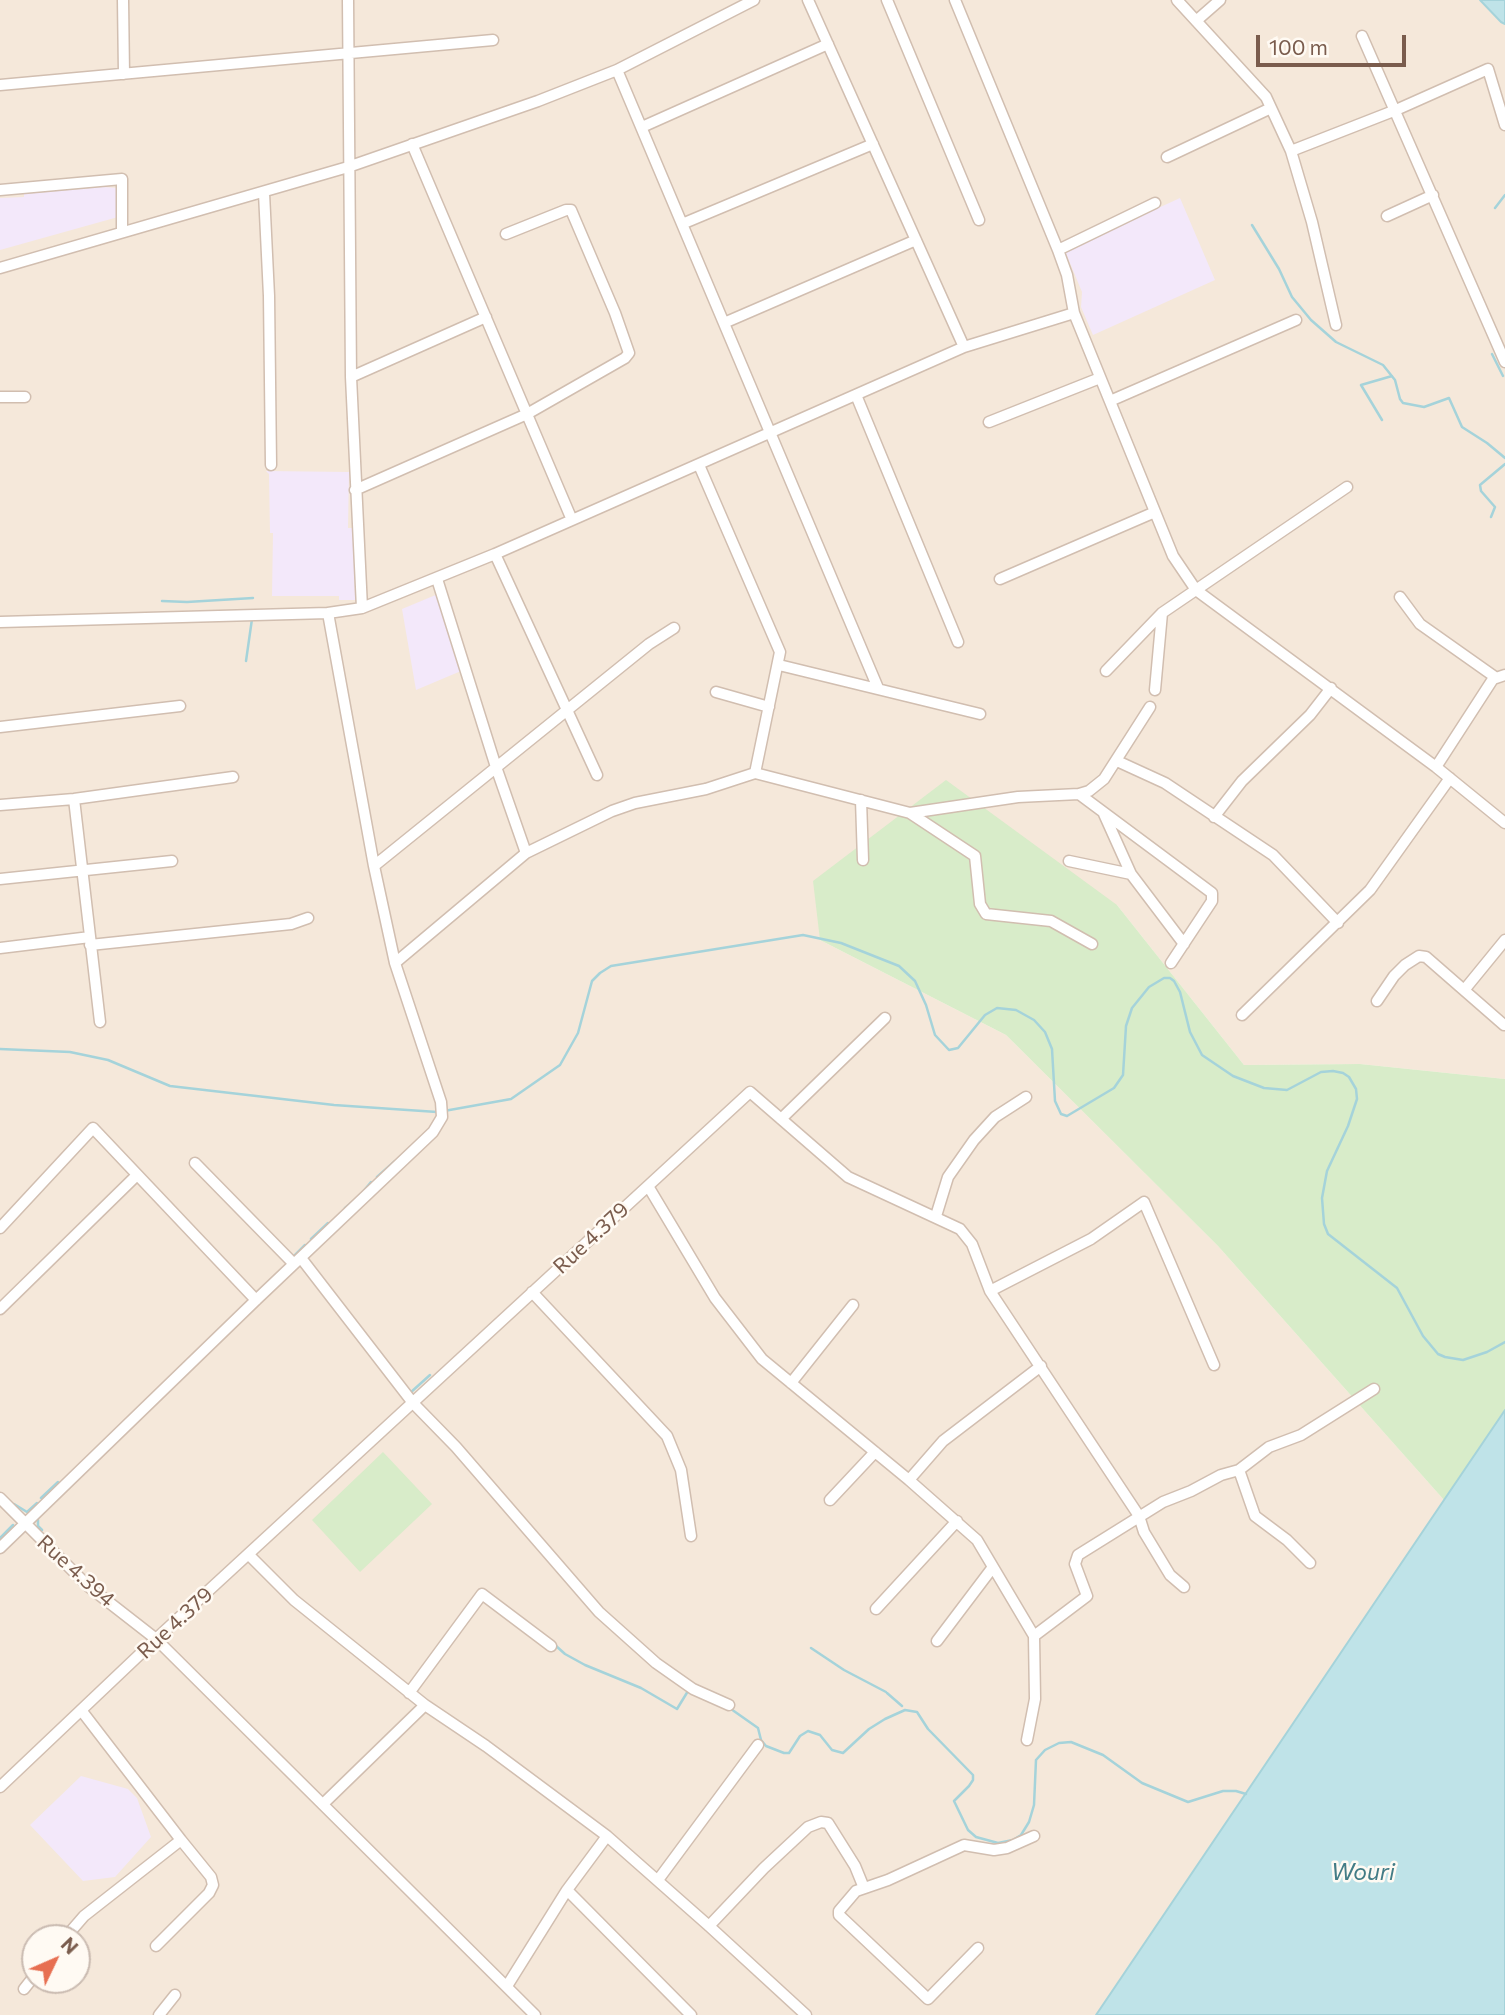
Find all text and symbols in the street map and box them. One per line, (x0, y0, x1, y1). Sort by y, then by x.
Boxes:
scale bar (1260, 21, 1410, 65)
text: 100 m (1269, 34, 1328, 59)
street label: Rue 4.379 (548, 1197, 634, 1279)
street label: Rue 4.394 (32, 1530, 120, 1612)
street label: Rue 4.379 (132, 1582, 218, 1664)
water label: Wouri (1331, 1858, 1395, 1886)
north arrow (21, 1924, 91, 1994)
text: N (57, 1932, 83, 1959)

